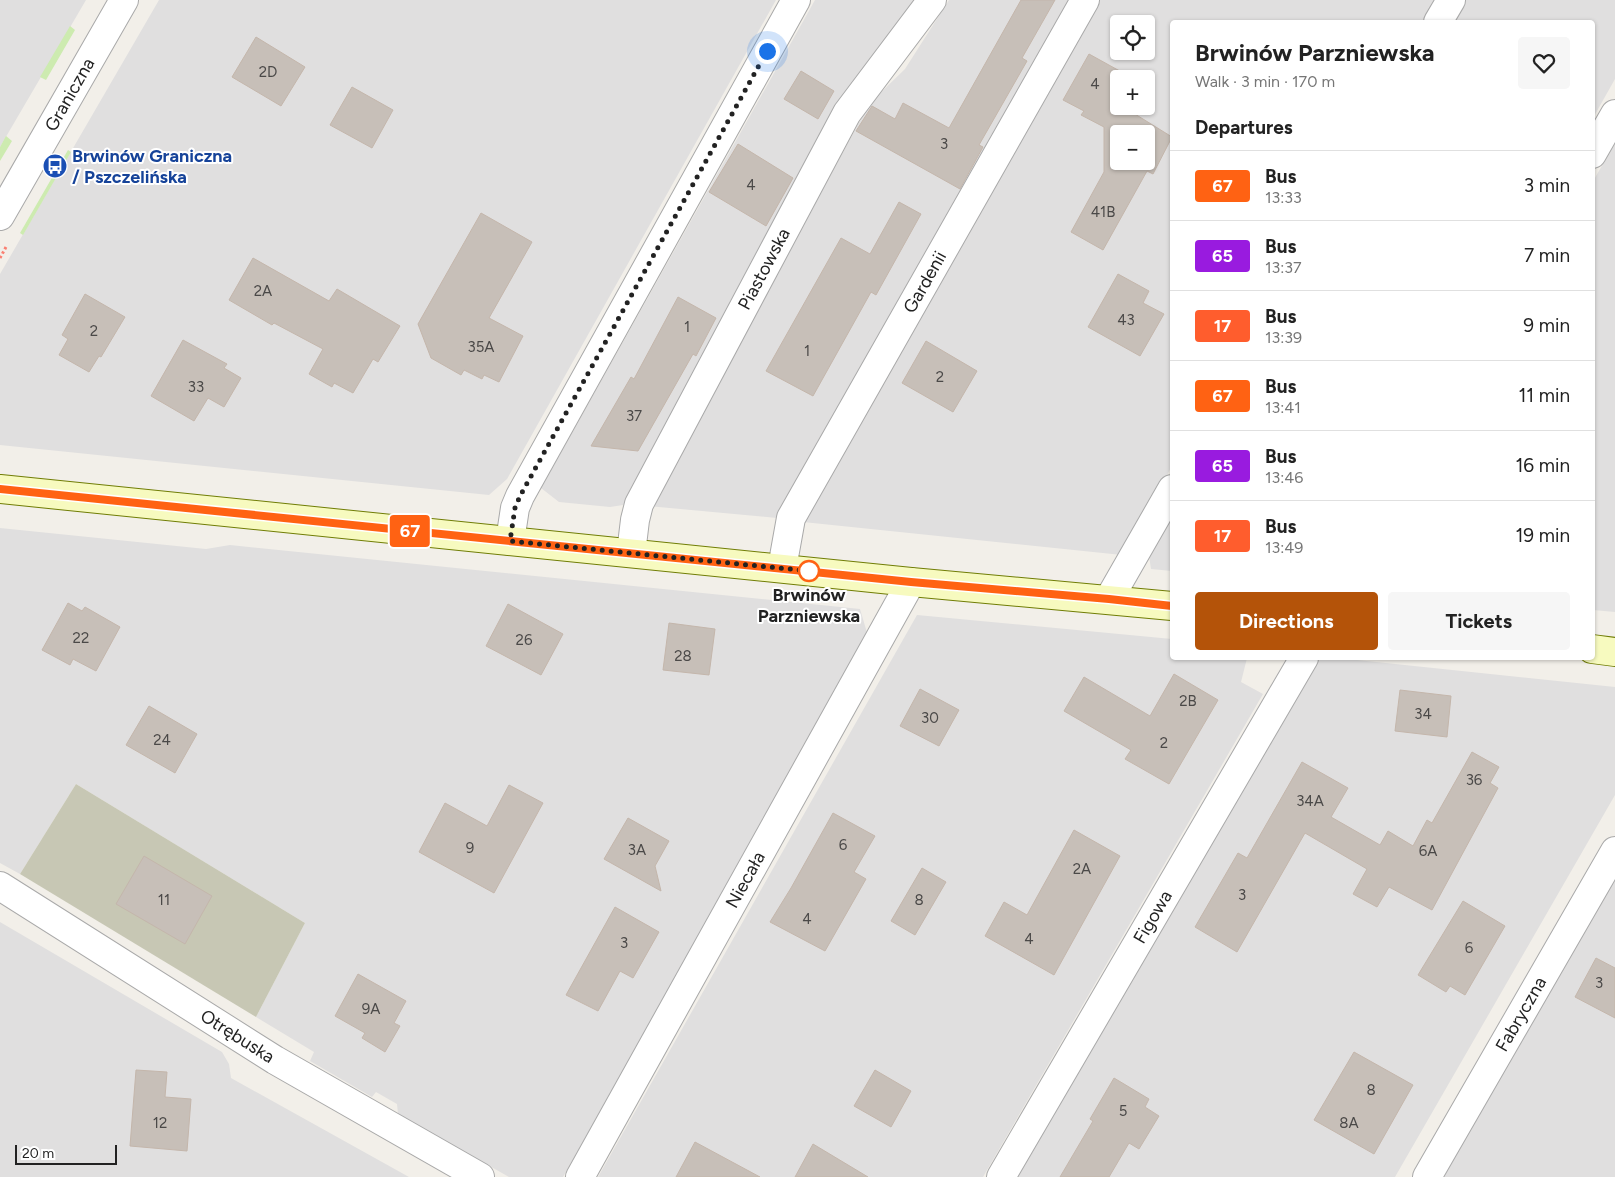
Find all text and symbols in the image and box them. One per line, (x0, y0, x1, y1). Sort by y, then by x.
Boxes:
map controls (1110, 15, 1155, 170)
button: locate (1110, 15, 1155, 60)
button: heart (1518, 37, 1570, 89)
text: Brwinów Parzniewska (1195, 38, 1434, 67)
your location (755, 39, 780, 64)
street label: Graniczna (40, 54, 99, 135)
house number: 2D (259, 63, 277, 81)
button: + (1110, 70, 1155, 115)
text: Walk · 3 min · 170 m (1195, 72, 1335, 91)
house number: 4 (1090, 75, 1100, 93)
text: Departures (1195, 116, 1293, 139)
button: − (1110, 125, 1155, 170)
house number: 3 (940, 135, 948, 153)
place label: Brwinów Graniczna / Pszczelińska (72, 145, 232, 188)
bus stop icon: Brwinów Graniczna / Pszczelińska (42, 153, 68, 179)
text: Bus (1265, 165, 1296, 188)
text: 3 min (1524, 174, 1570, 197)
text: 67 (1212, 175, 1233, 197)
house number: 4 (746, 176, 756, 194)
text: 13:33 (1265, 188, 1302, 207)
house number: 41B (1091, 203, 1115, 221)
street label: Piastowska (733, 224, 795, 314)
text: Bus (1265, 235, 1296, 258)
text: 7 min (1524, 244, 1570, 267)
text: 65 (1212, 245, 1233, 267)
street label: Gardenii (899, 247, 951, 317)
text: 13:37 (1265, 258, 1302, 277)
house number: 2A (254, 282, 272, 300)
text: Bus (1265, 305, 1296, 328)
house number: 43 (1117, 311, 1135, 329)
text: 9 min (1523, 314, 1570, 337)
text: 17 (1214, 315, 1231, 337)
house number: 1 (684, 318, 690, 336)
house number: 2 (90, 322, 98, 340)
text: 13:39 (1265, 328, 1302, 347)
house number: 35A (468, 338, 494, 356)
house number: 1 (804, 342, 810, 360)
house number: 2 (936, 368, 944, 386)
text: Bus (1265, 375, 1296, 398)
house number: 33 (188, 378, 204, 396)
text: 11 min (1518, 384, 1570, 407)
text: 67 (1212, 385, 1233, 407)
text: 13:41 (1265, 398, 1301, 417)
house number: 37 (626, 407, 642, 425)
text: Bus (1265, 445, 1296, 468)
text: 16 min (1516, 454, 1570, 477)
text: 65 (1212, 455, 1233, 477)
text: 13:46 (1265, 468, 1303, 487)
line badge: 67 (388, 515, 432, 547)
text: Bus (1265, 515, 1296, 538)
text: 67 (400, 520, 420, 542)
text: 19 min (1516, 524, 1570, 547)
text: 17 (1214, 525, 1231, 547)
text: 13:49 (1265, 538, 1303, 557)
marker: Brwinów Parzniewska (798, 560, 820, 582)
place label: Brwinów Parzniewska (758, 584, 860, 627)
button: Directions (1195, 592, 1378, 650)
button: Tickets (1388, 592, 1570, 650)
house number: 22 (73, 629, 89, 647)
house number: 26 (516, 631, 533, 649)
house number: 28 (674, 647, 692, 665)
house number: 2B (1179, 692, 1197, 710)
house number: 34 (1414, 705, 1432, 723)
house number: 30 (921, 709, 939, 727)
house number: 24 (153, 731, 171, 749)
house number: 2 (1160, 734, 1168, 752)
house number: 36 (1466, 771, 1483, 789)
house number: 34A (1296, 792, 1324, 810)
house number: 6 (839, 836, 848, 854)
house number: 9 (466, 839, 474, 857)
house number: 3A (628, 841, 646, 859)
house number: 6A (1419, 842, 1437, 860)
street label: Niecała (721, 848, 770, 912)
house number: 2A (1073, 860, 1091, 878)
house number: 3 (1238, 886, 1246, 904)
street label: Figowa (1129, 887, 1177, 948)
house number: 11 (158, 891, 170, 909)
house number: 8 (914, 891, 924, 909)
house number: 4 (802, 910, 812, 928)
house number: 4 (1024, 930, 1034, 948)
house number: 3 (620, 934, 628, 952)
house number: 6 (1465, 939, 1474, 957)
street label: Fabryczna (1491, 973, 1551, 1055)
house number: 3 (1595, 974, 1603, 992)
house number: 9A (362, 1000, 380, 1018)
street label: Otrębuska (196, 1005, 279, 1068)
house number: 8 (1366, 1081, 1376, 1099)
house number: 5 (1119, 1102, 1127, 1120)
house number: 12 (153, 1114, 167, 1132)
house number: 8A (1339, 1114, 1359, 1132)
scale bar (15, 1142, 118, 1165)
text: 20 m (22, 1145, 54, 1162)

